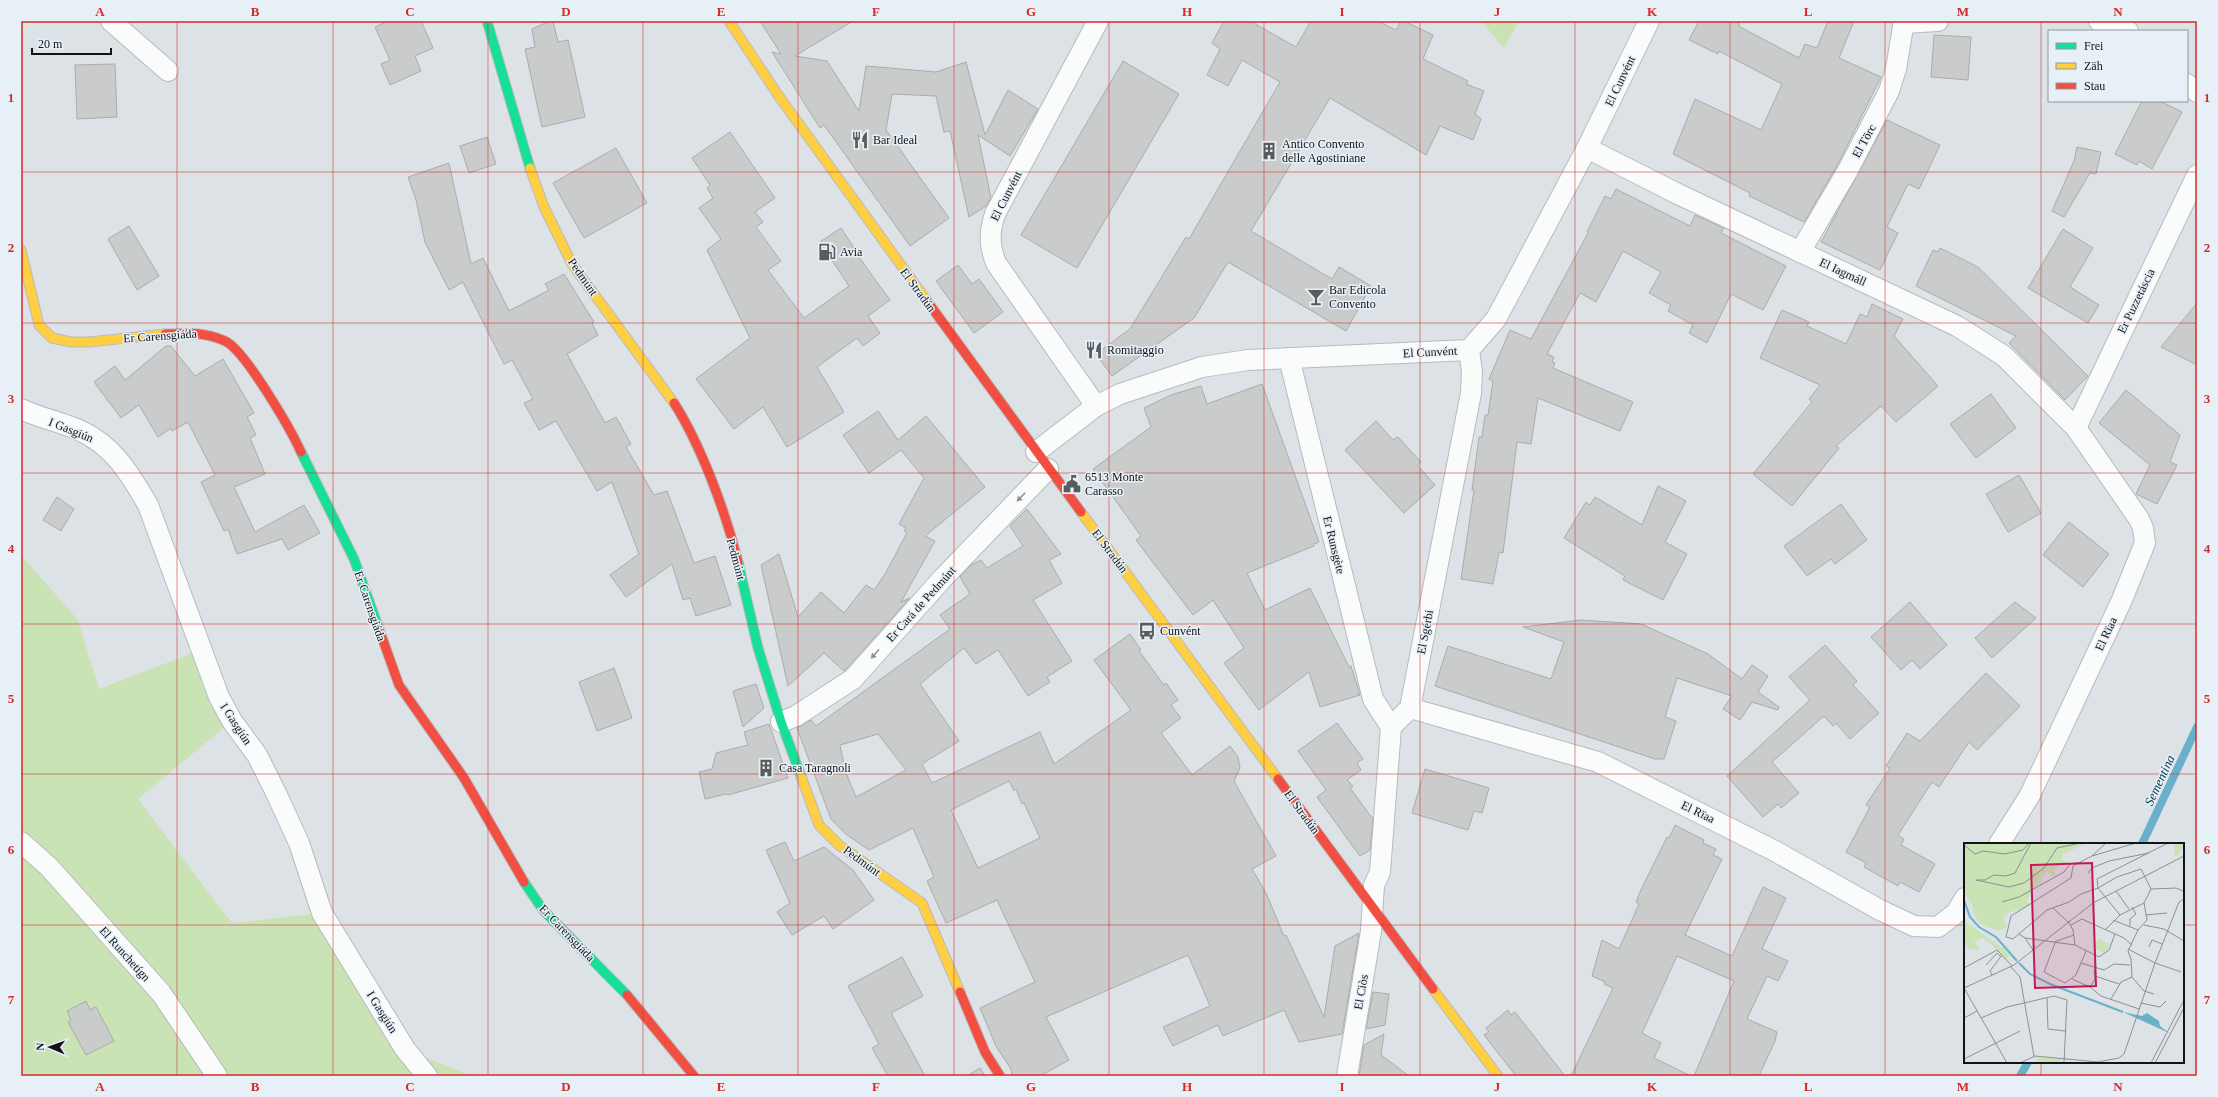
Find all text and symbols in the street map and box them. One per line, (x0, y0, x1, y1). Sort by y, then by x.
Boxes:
text: A (95, 4, 105, 19)
text: B (251, 4, 260, 19)
text: C (405, 4, 415, 19)
text: D (561, 4, 571, 19)
text: E (717, 4, 725, 19)
text: F (872, 4, 880, 19)
text: G (1026, 4, 1036, 19)
text: H (1182, 4, 1192, 19)
text: I (1339, 4, 1345, 19)
text: J (1494, 4, 1501, 19)
text: K (1647, 4, 1658, 19)
text: L (1804, 4, 1813, 19)
text: M (1957, 4, 1969, 19)
text: N (2113, 4, 2123, 19)
scale bar (32, 30, 111, 56)
legend (2048, 30, 2188, 102)
text: 20 m (38, 37, 63, 51)
text: Frei (2084, 39, 2104, 53)
street label: El Cunvént (1602, 53, 1638, 108)
text: Zäh (2084, 59, 2103, 73)
text: Stau (2084, 79, 2105, 93)
text: 1 (8, 90, 14, 105)
text: 1 (2204, 90, 2210, 105)
street label: El Törc (1849, 122, 1879, 160)
restaurant icon: Bar Ideal (850, 130, 870, 150)
place label: Bar Ideal (873, 133, 918, 147)
place label: Antico Convento delle Agostiniane (1282, 137, 1366, 165)
building icon: Antico Convento delle Agostiniane (1259, 141, 1279, 161)
street label: El Cunvént (987, 168, 1025, 223)
text: 2 (8, 240, 14, 255)
text: 2 (2204, 240, 2210, 255)
fuel station icon: Avia (817, 242, 837, 262)
place label: Avia (840, 245, 863, 259)
street label: El Iagmáll (1817, 255, 1869, 289)
street label: Pedmúnt (565, 256, 601, 299)
street label: El Stradún (897, 265, 939, 315)
street label: Er Puzzetáscia (2114, 266, 2158, 336)
place label: Bar Edicola Convento (1329, 283, 1387, 311)
bar icon: Bar Edicola Convento (1306, 287, 1326, 307)
street label: Er Carensgiáda (123, 326, 198, 346)
restaurant icon: Romitaggio (1084, 340, 1104, 360)
place label: Romitaggio (1107, 343, 1164, 357)
street label: El Cunvént (1403, 344, 1458, 360)
text: 3 (8, 391, 15, 406)
text: 3 (2204, 391, 2211, 406)
street label: I Gasgiún (47, 415, 95, 445)
place label: 6513 Monte Carasso (1085, 470, 1143, 498)
public building icon: 6513 Monte Carasso (1062, 474, 1082, 494)
one-way arrow (1016, 492, 1026, 502)
street label: Er Runsgète (1320, 515, 1348, 575)
street label: El Stradún (1089, 526, 1131, 576)
street label: Pedmúnt (724, 537, 748, 582)
text: 4 (8, 541, 15, 556)
text: 4 (2204, 541, 2211, 556)
street label: Er Cará de Pedmúnt (883, 563, 959, 645)
street label: Er Carensgiáda (351, 569, 389, 644)
street label: El Sgérbi (1414, 608, 1436, 655)
street label: El Rïaa (2092, 614, 2120, 653)
bus stop icon: Cunvént (1137, 621, 1157, 641)
place label: Cunvént (1160, 624, 1201, 638)
one-way arrow (871, 649, 880, 659)
text: 5 (8, 691, 15, 706)
text: 5 (2204, 691, 2211, 706)
street label: I Gasgiún (217, 700, 255, 748)
water label: Sementina (2141, 752, 2178, 808)
building icon: Casa Taragnoli (756, 758, 776, 778)
place label: Casa Taragnoli (779, 761, 852, 775)
street label: El Stradún (1281, 787, 1323, 837)
street label: El Rïaa (1679, 798, 1718, 826)
text: 6 (8, 842, 15, 857)
text: 6 (2204, 842, 2211, 857)
street label: Pedmúnt (841, 843, 884, 880)
inset map (1964, 843, 2184, 1063)
street label: Er Carensgiáda (536, 902, 598, 965)
street label: El Runchetígn (97, 924, 153, 984)
street label: El Ciòs (1351, 973, 1371, 1011)
street label: I Gasgiún (364, 988, 400, 1036)
text: 7 (8, 992, 15, 1007)
text: 7 (2204, 992, 2211, 1007)
north arrow (30, 1027, 70, 1067)
text: N (34, 1042, 46, 1051)
text: A (95, 1079, 105, 1094)
text: B (251, 1079, 260, 1094)
text: C (405, 1079, 415, 1094)
text: D (561, 1079, 571, 1094)
text: E (717, 1079, 725, 1094)
text: F (872, 1079, 880, 1094)
text: G (1026, 1079, 1036, 1094)
text: H (1182, 1079, 1192, 1094)
text: I (1339, 1079, 1345, 1094)
text: J (1494, 1079, 1501, 1094)
text: K (1647, 1079, 1658, 1094)
text: L (1804, 1079, 1813, 1094)
text: M (1957, 1079, 1969, 1094)
text: N (2113, 1079, 2123, 1094)

